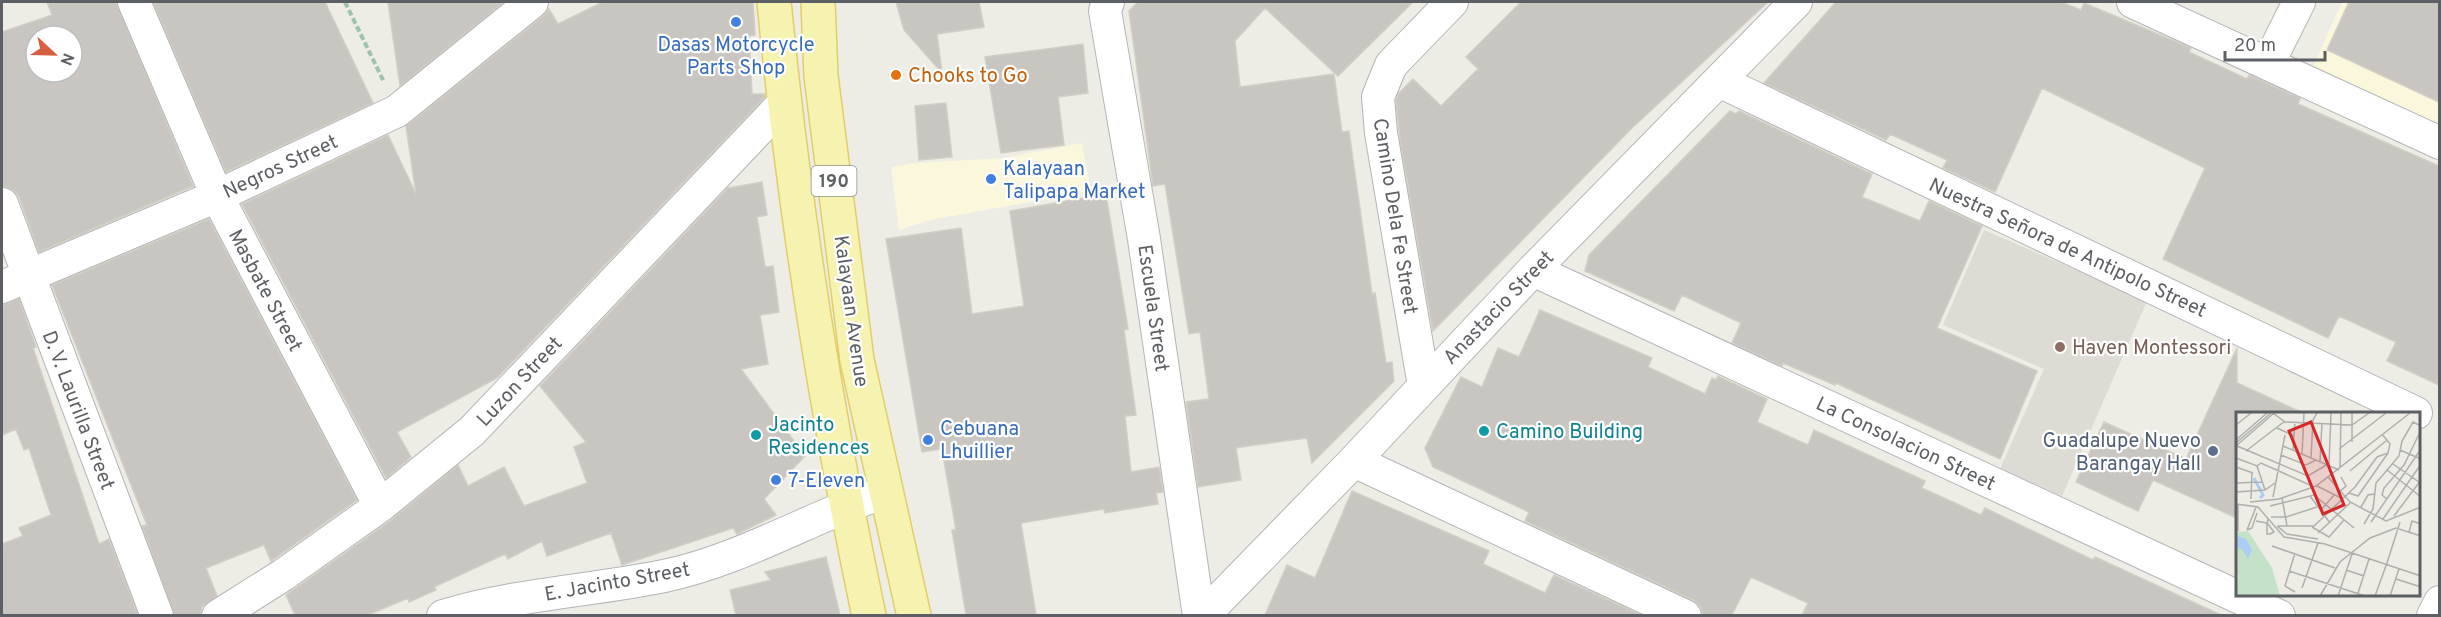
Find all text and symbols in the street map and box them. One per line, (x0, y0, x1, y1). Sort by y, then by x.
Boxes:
marker: Dasas Motorcycle Parts Shop (729, 15, 743, 29)
north arrow (24, 24, 84, 84)
scale bar (2225, 24, 2326, 62)
place label: Dasas Motorcycle Parts Shop (658, 33, 815, 82)
text: 20 m (2234, 35, 2276, 58)
text: N (55, 50, 77, 68)
place label: Chooks to Go (908, 64, 1028, 90)
marker: Chooks to Go (889, 68, 903, 82)
street label: Camino Dela Fe Street (1366, 117, 1422, 316)
street label: Negros Street (219, 130, 343, 206)
place label: Kalayaan Talipapa Market (1003, 157, 1145, 206)
road number: 190 (812, 166, 856, 196)
marker: Kalayaan Talipapa Market (984, 172, 998, 186)
street label: Nuestra Señora de Antipolo Street (1924, 173, 2210, 325)
street label: Masbate Street (221, 225, 307, 357)
street label: Kalayaan Avenue (827, 234, 874, 389)
street label: Escuela Street (1130, 243, 1174, 373)
street label: Anastacio Street (1438, 246, 1560, 371)
street label: D. V. Laurilla Street (35, 328, 119, 494)
street label: Luzon Street (472, 332, 569, 433)
place label: Haven Montessori (2072, 336, 2231, 362)
marker: Haven Montessori (2053, 340, 2067, 354)
street label: La Consolacion Street (1811, 392, 1999, 498)
inset map (2236, 412, 2420, 596)
place label: Jacinto Residences (768, 413, 870, 462)
place label: Cebuana Lhuillier (940, 417, 1019, 466)
place label: Camino Building (1496, 420, 1643, 446)
marker: Camino Building (1477, 424, 1491, 438)
marker: Jacinto Residences (749, 428, 763, 442)
place label: Guadalupe Nuevo Barangay Hall (2043, 429, 2201, 478)
marker: Cebuana Lhuillier (921, 433, 935, 447)
marker: Guadalupe Nuevo Barangay Hall (2206, 444, 2220, 458)
place label: 7-Eleven (788, 469, 865, 495)
marker: 7-Eleven (769, 473, 783, 487)
street label: E. Jacinto Street (543, 557, 692, 609)

